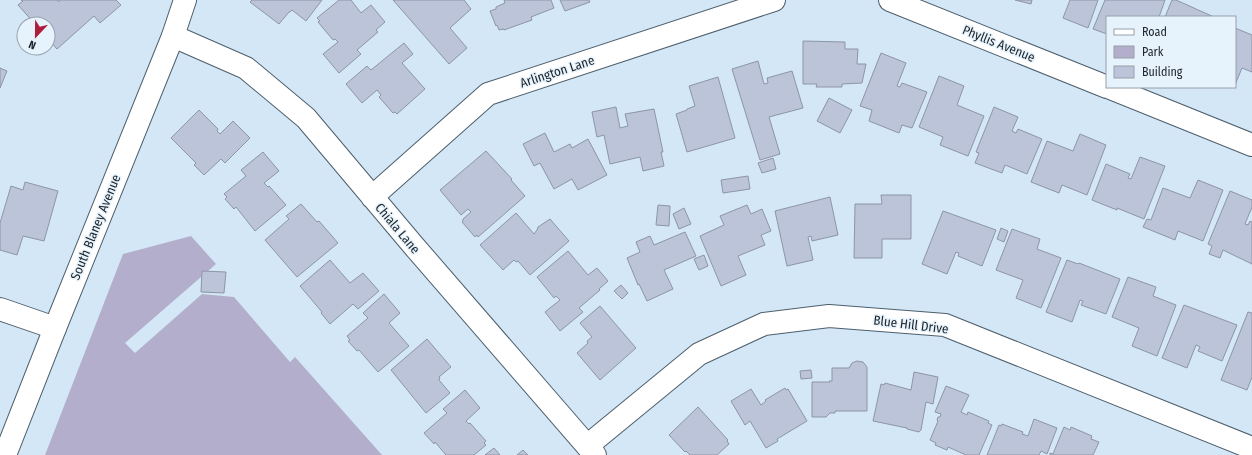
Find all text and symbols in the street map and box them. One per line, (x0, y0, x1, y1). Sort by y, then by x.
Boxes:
north arrow (16, 16, 56, 56)
legend (1106, 16, 1236, 88)
street label: Phyllis Avenue (960, 22, 1037, 65)
text: Road (1142, 25, 1167, 39)
text: N (27, 38, 38, 52)
text: Park (1142, 45, 1164, 59)
street label: Arlington Lane (518, 52, 596, 91)
text: Building (1142, 65, 1183, 79)
street label: South Blaney Avenue (67, 172, 123, 282)
street label: Chiala Lane (372, 200, 423, 256)
street label: Blue Hill Drive (873, 312, 949, 337)

